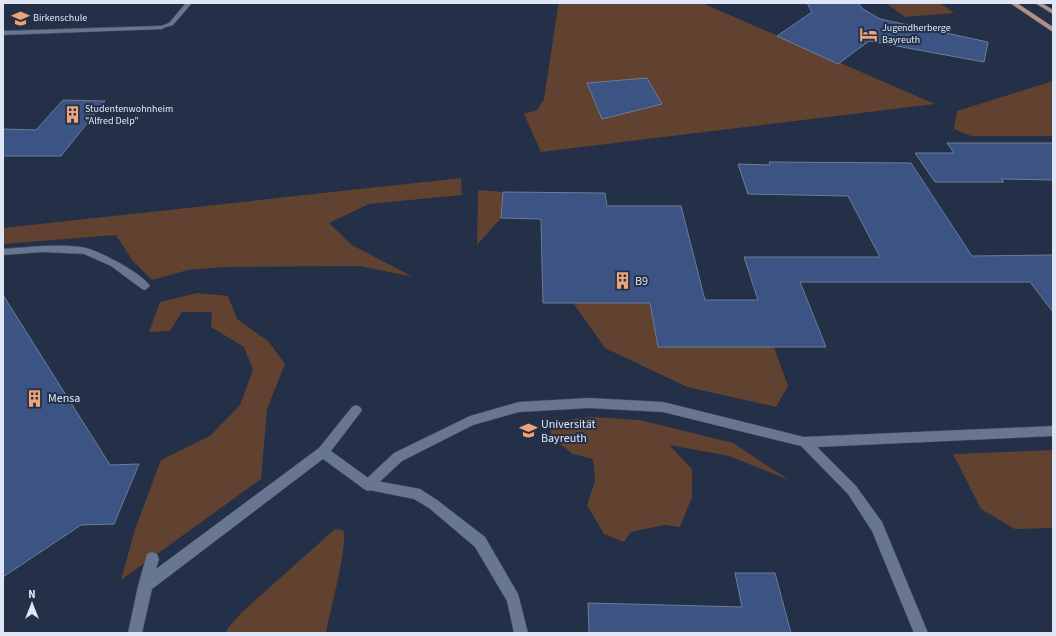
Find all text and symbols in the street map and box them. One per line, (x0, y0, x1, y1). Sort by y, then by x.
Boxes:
school or university icon: Birkenschule (10, 8, 30, 28)
place label: Birkenschule (33, 11, 87, 25)
place label: Jugendherberge Bayreuth (882, 21, 951, 47)
hotel icon: Jugendherberge Bayreuth (859, 24, 879, 44)
place label: Studentenwohnheim "Alfred Delp" (85, 102, 173, 128)
building icon: Studentenwohnheim "Alfred Delp" (62, 105, 82, 125)
building icon: B9 (612, 271, 632, 291)
place label: B9 (635, 273, 648, 290)
building icon: Mensa (25, 388, 45, 408)
place label: Mensa (48, 390, 80, 407)
place label: Universität Bayreuth (541, 416, 596, 447)
school or university icon: Universität Bayreuth (518, 421, 538, 441)
north arrow (12, 584, 52, 624)
text: N (28, 587, 36, 602)

